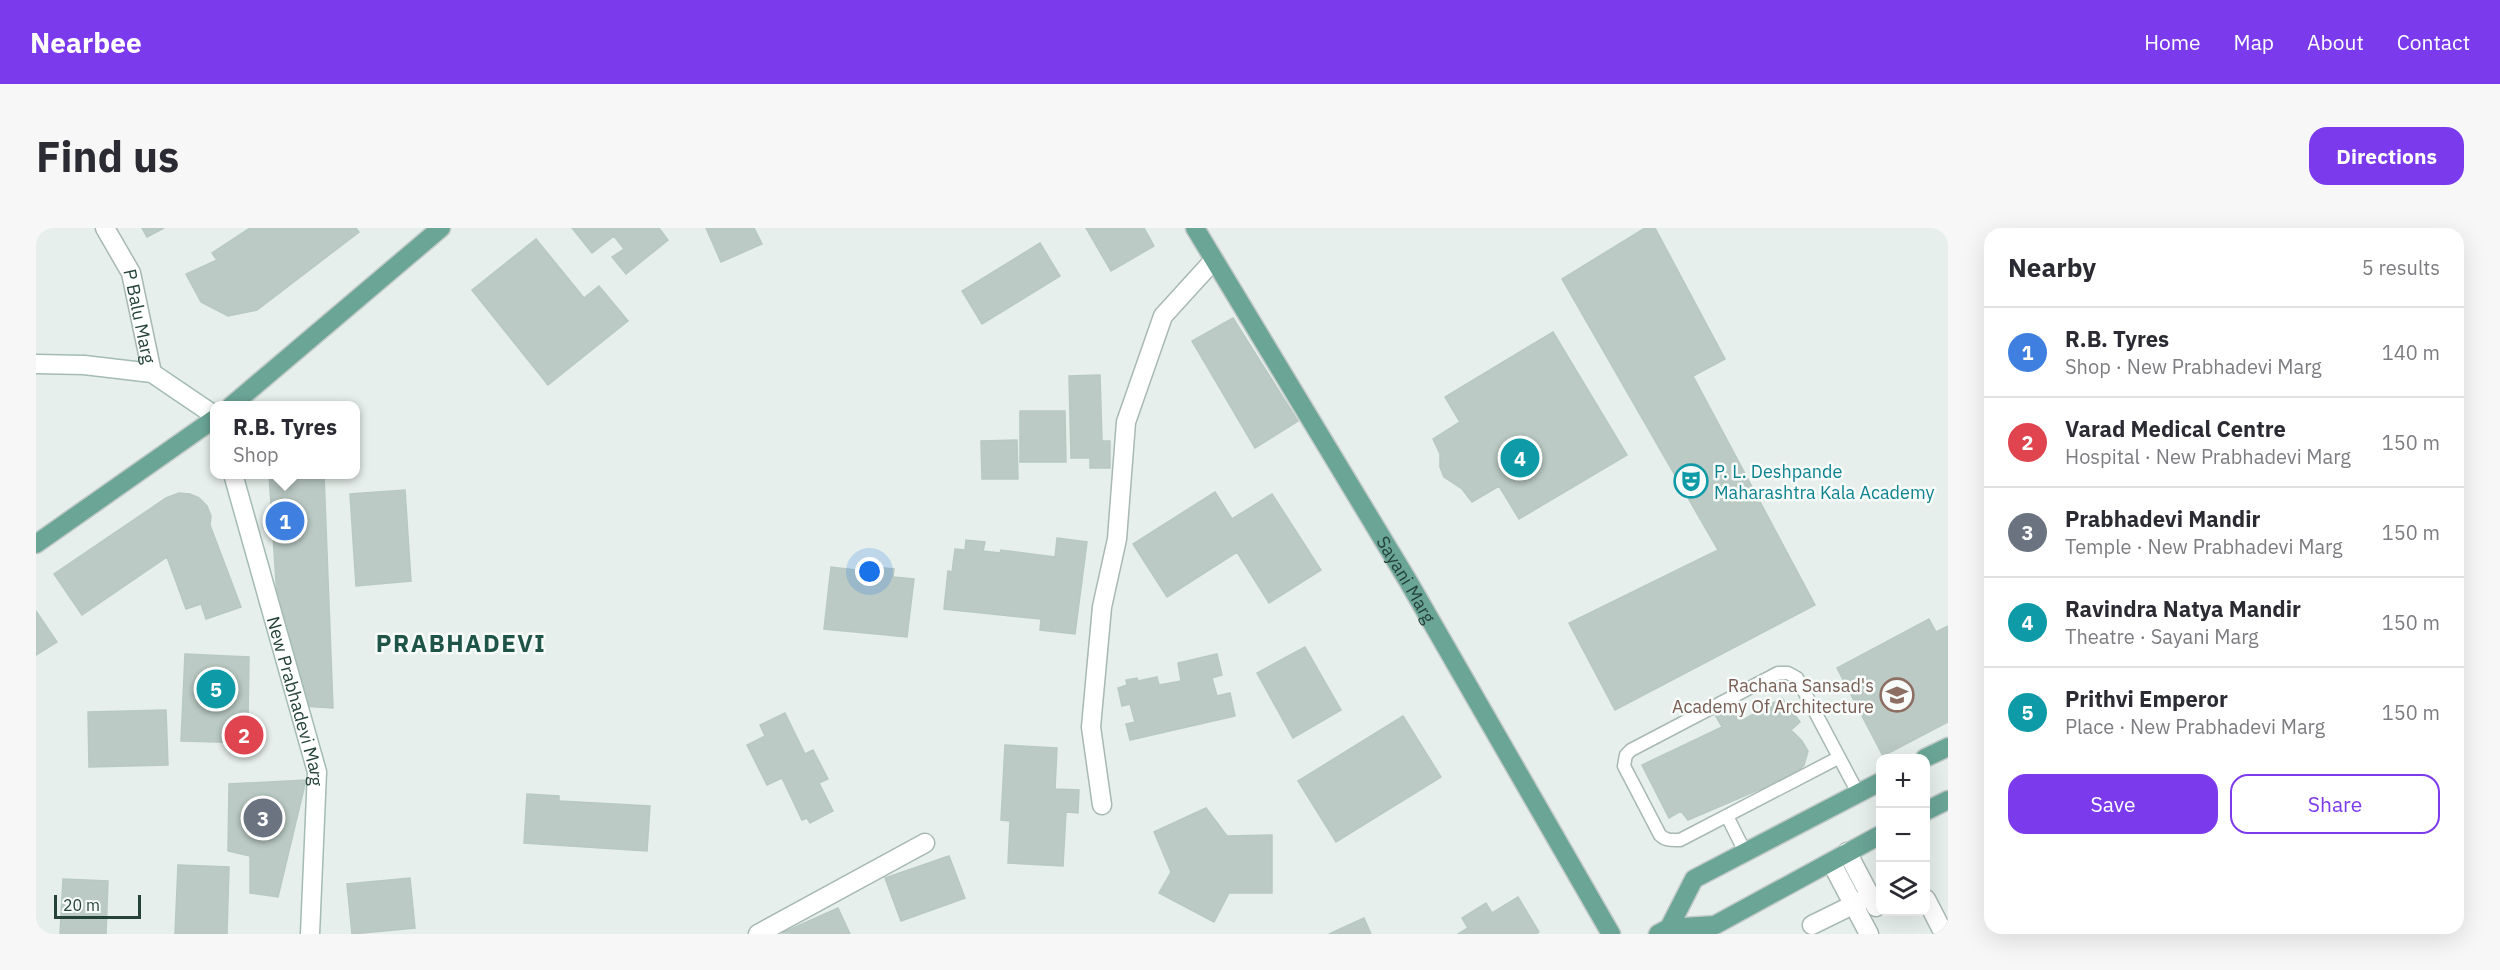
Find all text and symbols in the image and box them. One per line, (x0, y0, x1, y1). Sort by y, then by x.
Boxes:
text: Nearbee (30, 24, 142, 61)
text: Home (2144, 28, 2201, 56)
text: Map (2234, 28, 2274, 56)
text: About (2307, 28, 2364, 56)
text: Contact (2397, 28, 2470, 56)
button: Directions (2309, 127, 2464, 185)
text: Find us (36, 129, 179, 184)
text: Nearby (2008, 250, 2096, 284)
text: 5 results (2362, 254, 2440, 281)
street label: P Balu Marg (119, 267, 161, 366)
text: R.B. Tyres (2065, 324, 2169, 353)
text: 1 (2022, 339, 2034, 366)
text: 140 m (2382, 339, 2440, 366)
text: Shop · New Prabhadevi Marg (2065, 353, 2322, 380)
popup (210, 401, 360, 479)
text: R.B. Tyres (233, 412, 337, 441)
text: Varad Medical Centre (2065, 414, 2286, 443)
text: 2 (2022, 429, 2034, 456)
text: 150 m (2382, 429, 2440, 456)
pin: 4 (1500, 436, 1540, 480)
text: Shop (233, 441, 279, 468)
text: Hospital · New Prabhadevi Marg (2065, 443, 2351, 470)
place label: P. L. Deshpande Maharashtra Kala Academy (1714, 460, 1935, 504)
theatre icon: P. L. Deshpande Maharashtra Kala Academy (1673, 463, 1709, 499)
pin: 1 (266, 498, 304, 544)
text: Prabhadevi Mandir (2065, 504, 2260, 533)
text: 3 (2022, 519, 2034, 546)
text: 150 m (2382, 519, 2440, 546)
street label: Sayani Marg (1372, 531, 1441, 627)
text: Temple · New Prabhadevi Marg (2065, 533, 2343, 560)
your location (855, 557, 884, 586)
text: Ravindra Natya Mandir (2065, 594, 2301, 623)
text: 4 (2022, 609, 2034, 636)
text: 150 m (2382, 609, 2440, 636)
street label: New Prabhadevi Marg (262, 614, 329, 787)
text: Theatre · Sayani Marg (2065, 623, 2259, 650)
district label: PRABHADEVI (376, 627, 546, 659)
pin: 5 (196, 666, 236, 712)
place label: Rachana Sansad's Academy Of Architecture (1672, 674, 1874, 718)
school or university icon: Rachana Sansad's Academy Of Architecture (1879, 677, 1915, 713)
text: Prithvi Emperor (2065, 684, 2228, 713)
text: 5 (2022, 699, 2034, 726)
text: 150 m (2382, 699, 2440, 726)
pin: 2 (224, 712, 264, 758)
text: Place · New Prabhadevi Marg (2065, 713, 2325, 740)
map controls (1876, 754, 1930, 916)
button: + (1876, 754, 1930, 808)
button: Save (2008, 774, 2218, 834)
button: Share (2230, 774, 2440, 834)
pin: 3 (244, 796, 282, 840)
button: − (1876, 808, 1930, 862)
button: layers (1876, 862, 1930, 916)
scale bar (54, 892, 141, 920)
text: 20 m (63, 895, 100, 915)

